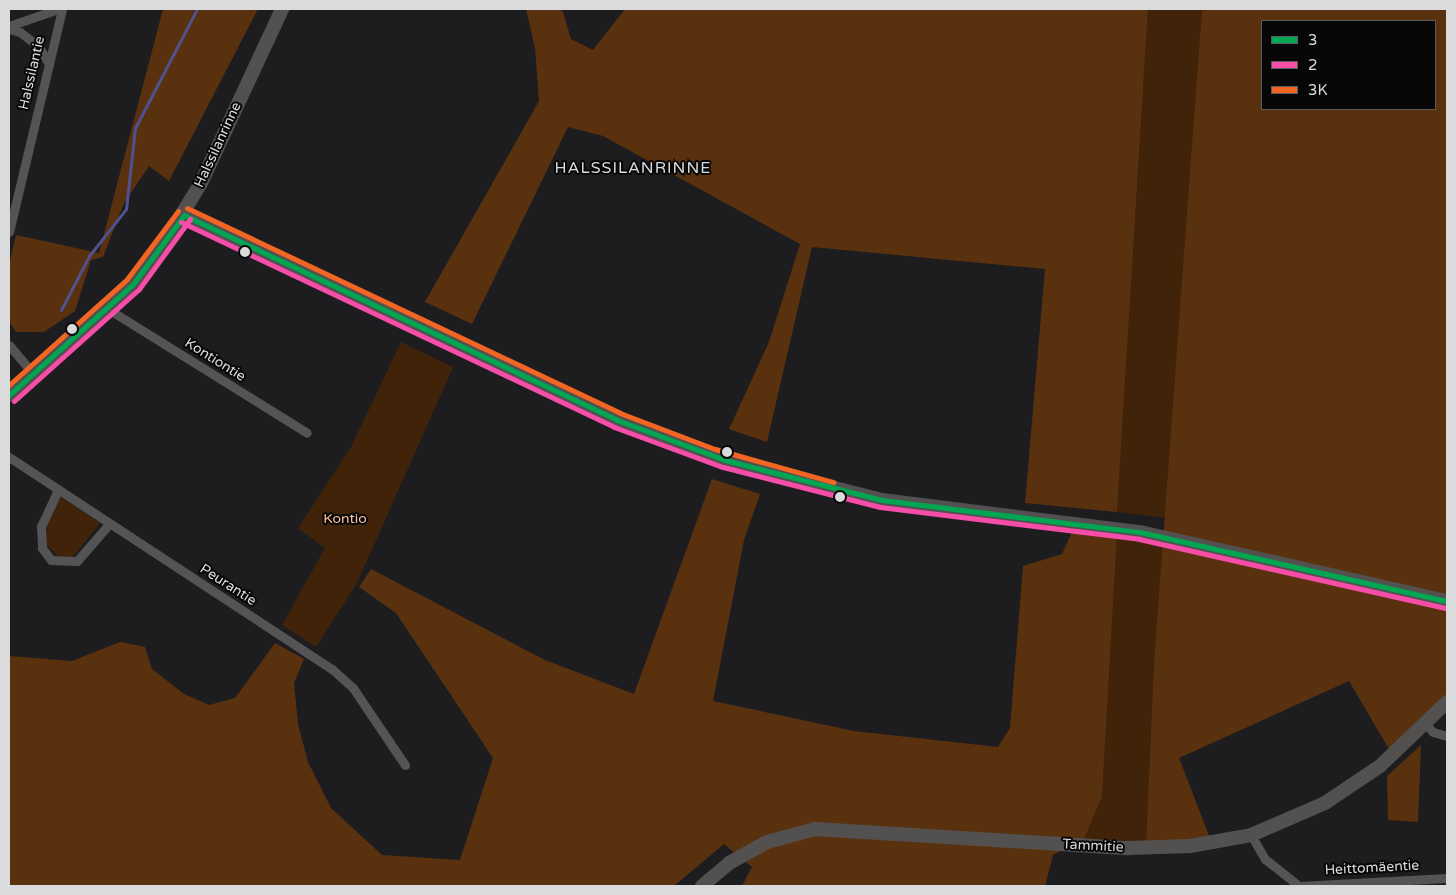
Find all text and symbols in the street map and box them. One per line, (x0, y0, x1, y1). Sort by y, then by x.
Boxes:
legend (1261, 20, 1436, 110)
text: 3 (1308, 31, 1317, 49)
street label: Halssilantie (15, 34, 49, 112)
text: 2 (1308, 56, 1317, 74)
text: 3K (1308, 81, 1327, 99)
street label: Halssilanrinne (191, 100, 245, 190)
district label: HALSSILANRINNE (553, 158, 713, 178)
unlabelled marker (240, 247, 250, 257)
unlabelled marker (67, 324, 77, 334)
street label: Kontiontie (181, 335, 249, 385)
unlabelled marker (722, 447, 732, 457)
unlabelled marker (835, 492, 845, 502)
park label: Kontio (323, 511, 367, 527)
street label: Peurantie (197, 561, 259, 609)
street label: Tammitie (1062, 836, 1124, 856)
street label: Heittomäentie (1324, 857, 1420, 879)

